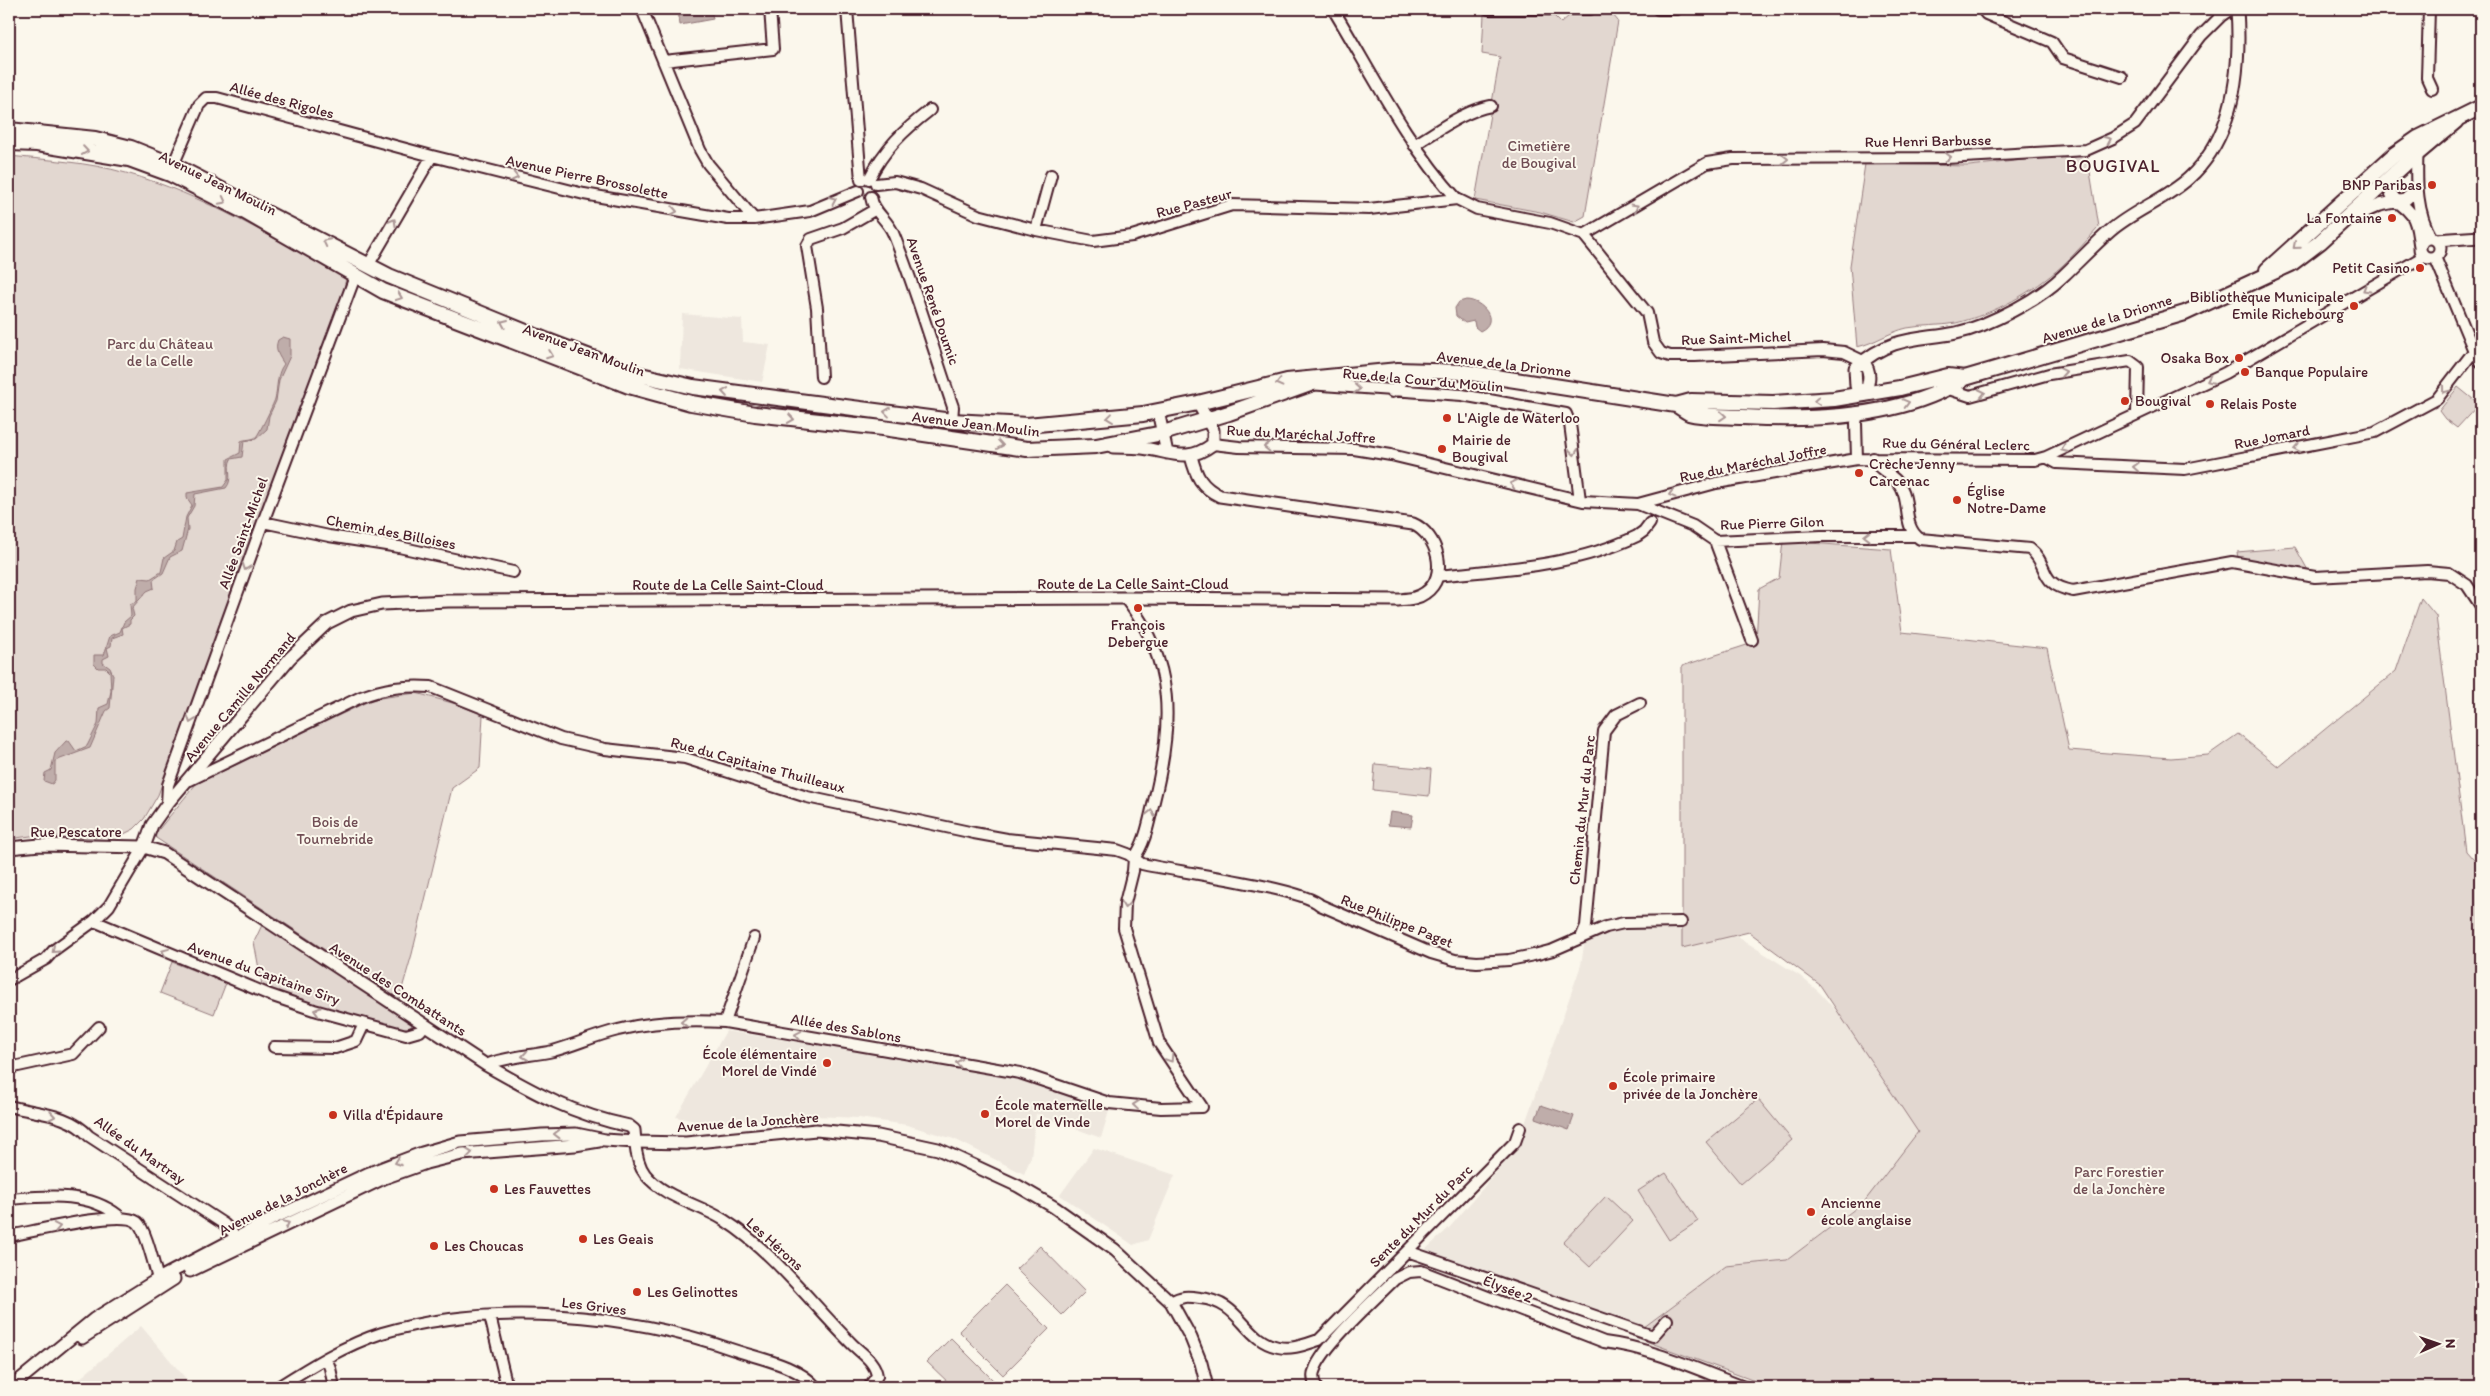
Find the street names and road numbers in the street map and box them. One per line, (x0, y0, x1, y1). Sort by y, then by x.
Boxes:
street label: Allée des Rigoles (228, 77, 336, 123)
street label: Rue Henri Barbusse (1865, 131, 1991, 151)
street label: Avenue Jean Moulin (156, 147, 280, 219)
street label: Avenue Pierre Brossolette (504, 151, 670, 203)
street label: Rue Pasteur (1154, 184, 1234, 222)
street label: Avenue René Doumic (903, 235, 963, 368)
street label: Avenue de la Drionne (2040, 291, 2174, 347)
street label: Avenue Jean Moulin (520, 320, 648, 381)
street label: Rue Saint-Michel (1681, 327, 1792, 349)
street label: Avenue de la Drionne (1436, 347, 1572, 381)
street label: Rue de la Cour du Moulin (1342, 364, 1505, 396)
street label: Avenue Jean Moulin (911, 407, 1041, 441)
street label: Rue du Maréchal Joffre (1226, 421, 1376, 447)
street label: Rue Jomard (2233, 421, 2311, 453)
street label: Rue du Général Leclerc (1882, 434, 2030, 454)
street label: Rue du Maréchal Joffre (1678, 440, 1828, 486)
street label: Allée Saint-Michel (214, 474, 272, 591)
street label: Chemin des Billoises (324, 511, 458, 553)
street label: Rue Pierre Gilon (1720, 512, 1825, 534)
street label: Route de La Celle Saint-Cloud (1037, 575, 1229, 593)
street label: Route de La Celle Saint-Cloud (632, 576, 824, 594)
street label: Avenue Camille Normand (181, 629, 299, 765)
street label: Rue du Capitaine Thuilleaux (669, 733, 847, 797)
street label: Chemin du Mur du Parc (1565, 734, 1599, 886)
street label: Rue Pescatore (30, 823, 122, 841)
street label: Rue Philippe Paget (1338, 890, 1456, 952)
street label: Avenue du Capitaine Siry (185, 937, 343, 1009)
street label: Avenue des Combattants (326, 938, 470, 1040)
street label: Allée des Sablons (789, 1009, 903, 1047)
street label: Avenue de la Jonchère (677, 1108, 819, 1136)
street label: Allée du Martray (91, 1112, 189, 1188)
street label: Avenue de la Jonchère (216, 1159, 350, 1239)
street label: Sente du Mur du Parc (1366, 1161, 1476, 1271)
street label: Les Hérons (743, 1214, 808, 1275)
street label: Élysée 2 (1481, 1271, 1536, 1307)
street label: Les Grives (560, 1293, 628, 1319)

